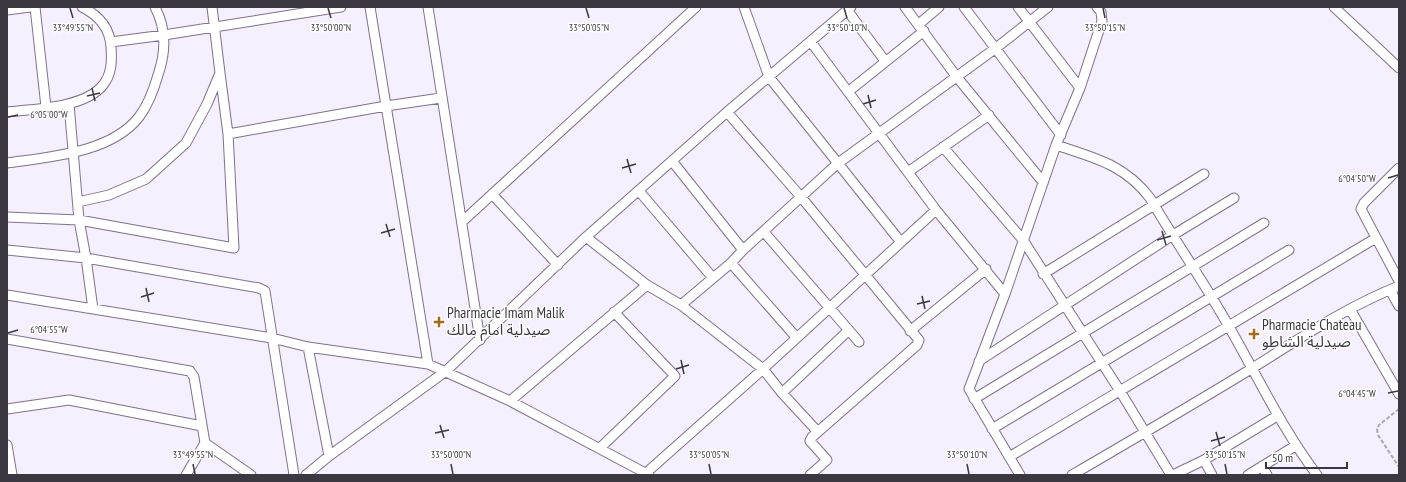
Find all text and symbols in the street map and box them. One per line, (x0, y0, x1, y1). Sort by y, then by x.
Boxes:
text: 33°49'55"N (53, 21, 93, 34)
text: 33°50'00"N (311, 21, 351, 34)
text: 33°50'05"N (569, 21, 609, 34)
text: 33°50'10"N (827, 21, 867, 34)
text: 33°50'15"N (1085, 21, 1125, 34)
text: 6°05'00"W (30, 108, 68, 121)
text: 6°04'50"W (1338, 172, 1376, 185)
place label: Pharmacie Imam Malik صيدلية امام مالك (447, 303, 565, 341)
place label: Pharmacie Chateau صيدلية الشاطو (1262, 315, 1361, 351)
marker: Pharmacie Imam Malik صيدلية امام مالك (434, 317, 444, 327)
text: 6°04'55"W (30, 323, 68, 336)
marker: Pharmacie Chateau صيدلية الشاطو (1249, 329, 1259, 339)
text: 6°04'45"W (1338, 387, 1376, 400)
scale bar (1266, 444, 1347, 470)
text: 33°49'55"N (173, 448, 213, 461)
text: 33°50'00"N (431, 448, 471, 461)
text: 33°50'05"N (689, 448, 729, 461)
text: 33°50'10"N (947, 448, 987, 461)
text: 33°50'15"N (1205, 448, 1245, 461)
text: 50 m (1272, 450, 1293, 465)

